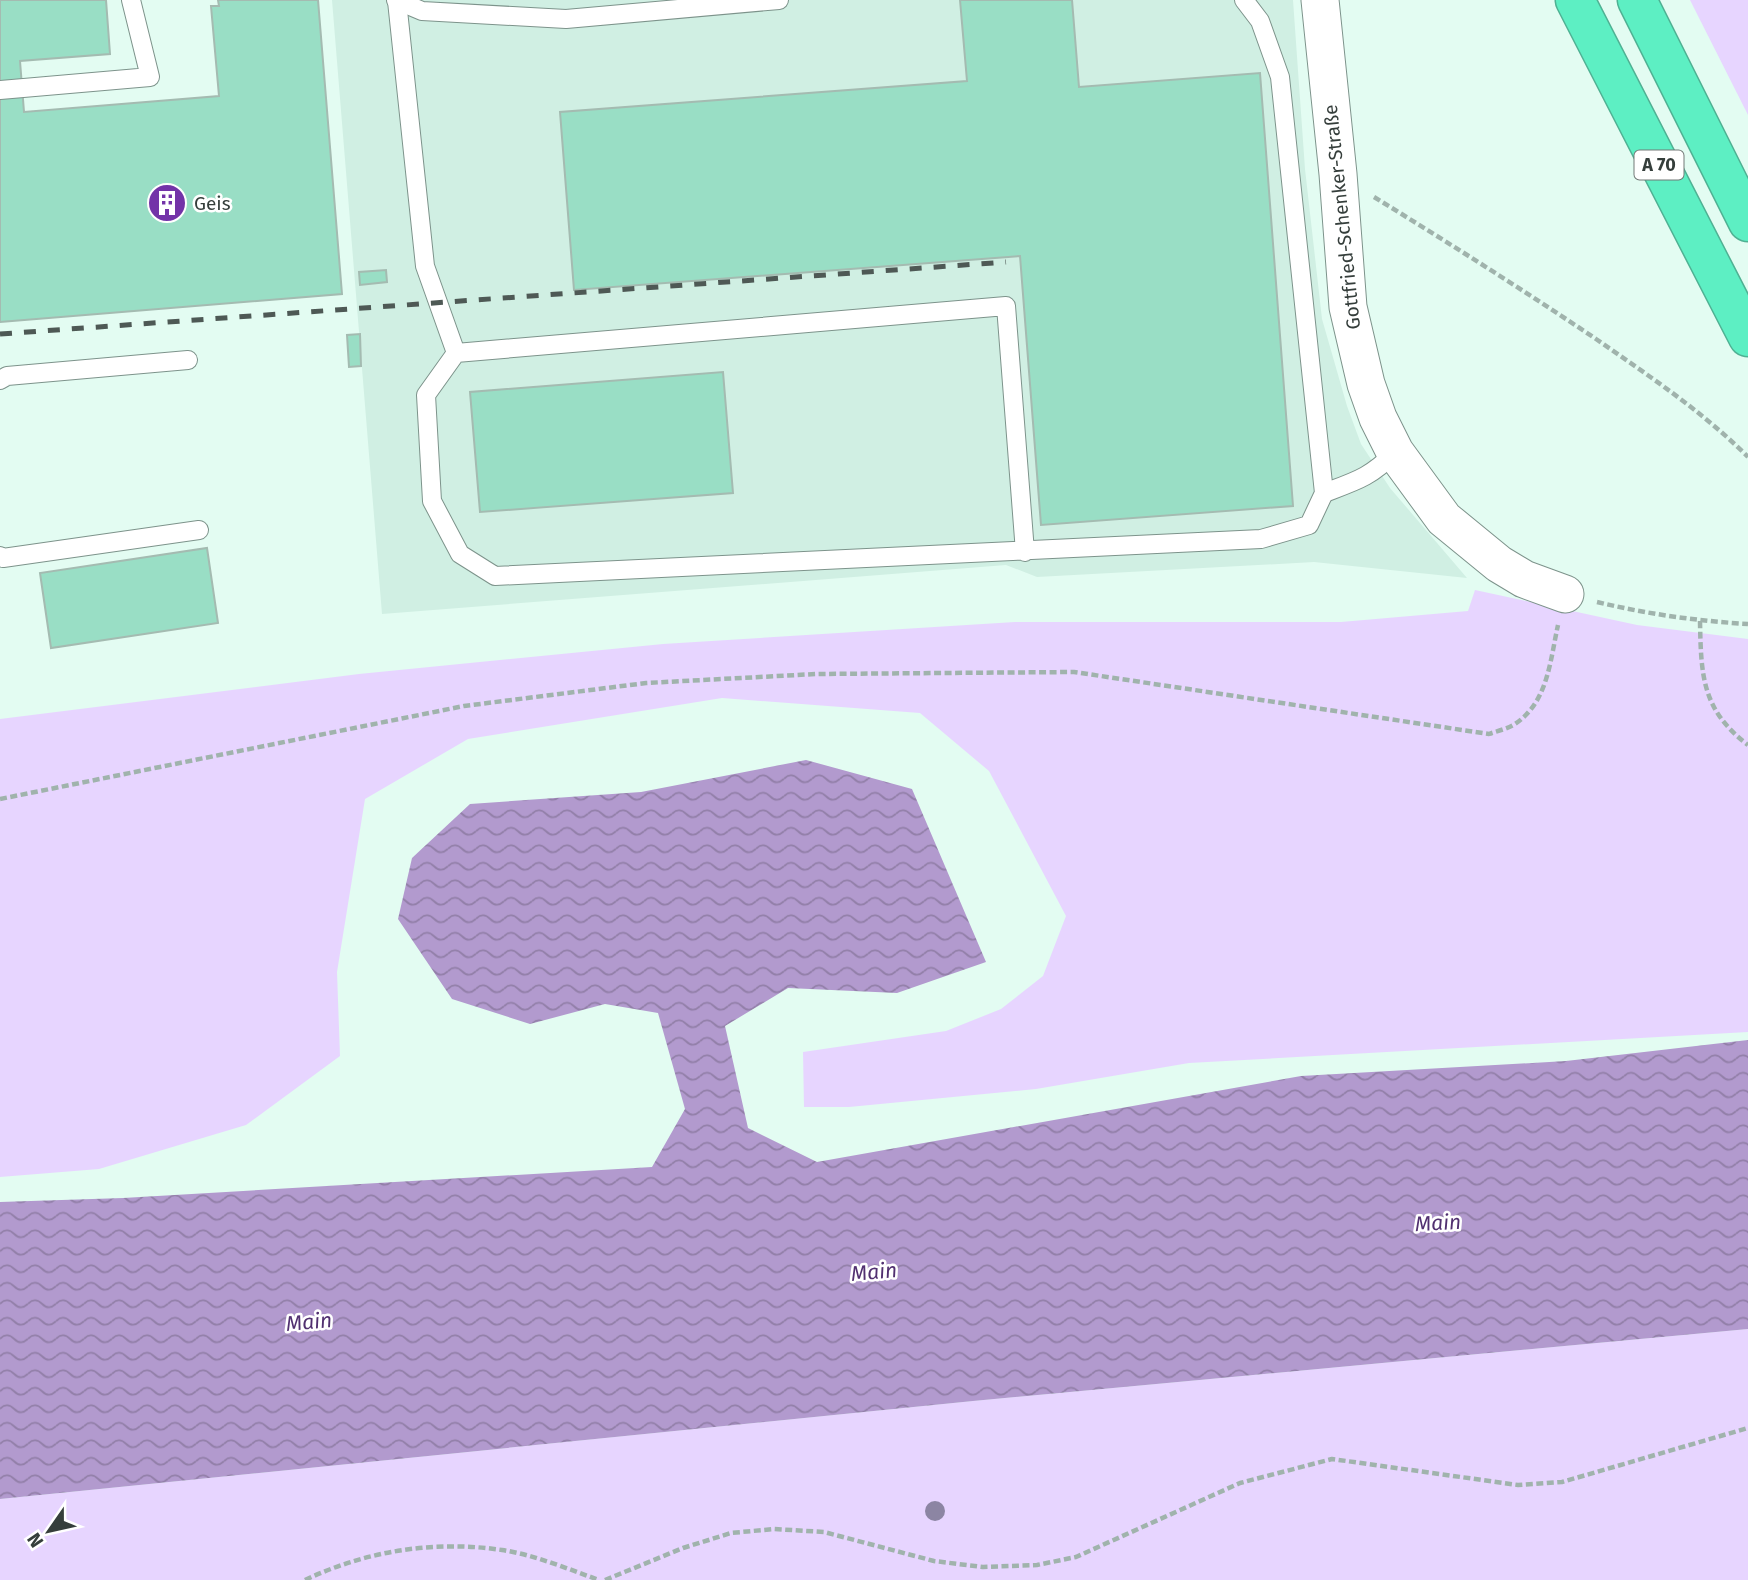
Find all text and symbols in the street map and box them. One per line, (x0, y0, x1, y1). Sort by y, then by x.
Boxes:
street label: Gottfried-Schenker-Straße (1319, 103, 1365, 331)
road number: A 70 (1634, 150, 1684, 180)
building icon: Geis (146, 182, 188, 224)
place label: Geis (194, 192, 231, 215)
water label: Main (1414, 1209, 1462, 1237)
water label: Main (850, 1257, 898, 1287)
water label: Main (285, 1307, 333, 1337)
north arrow (14, 1496, 84, 1566)
text: N (22, 1529, 48, 1552)

